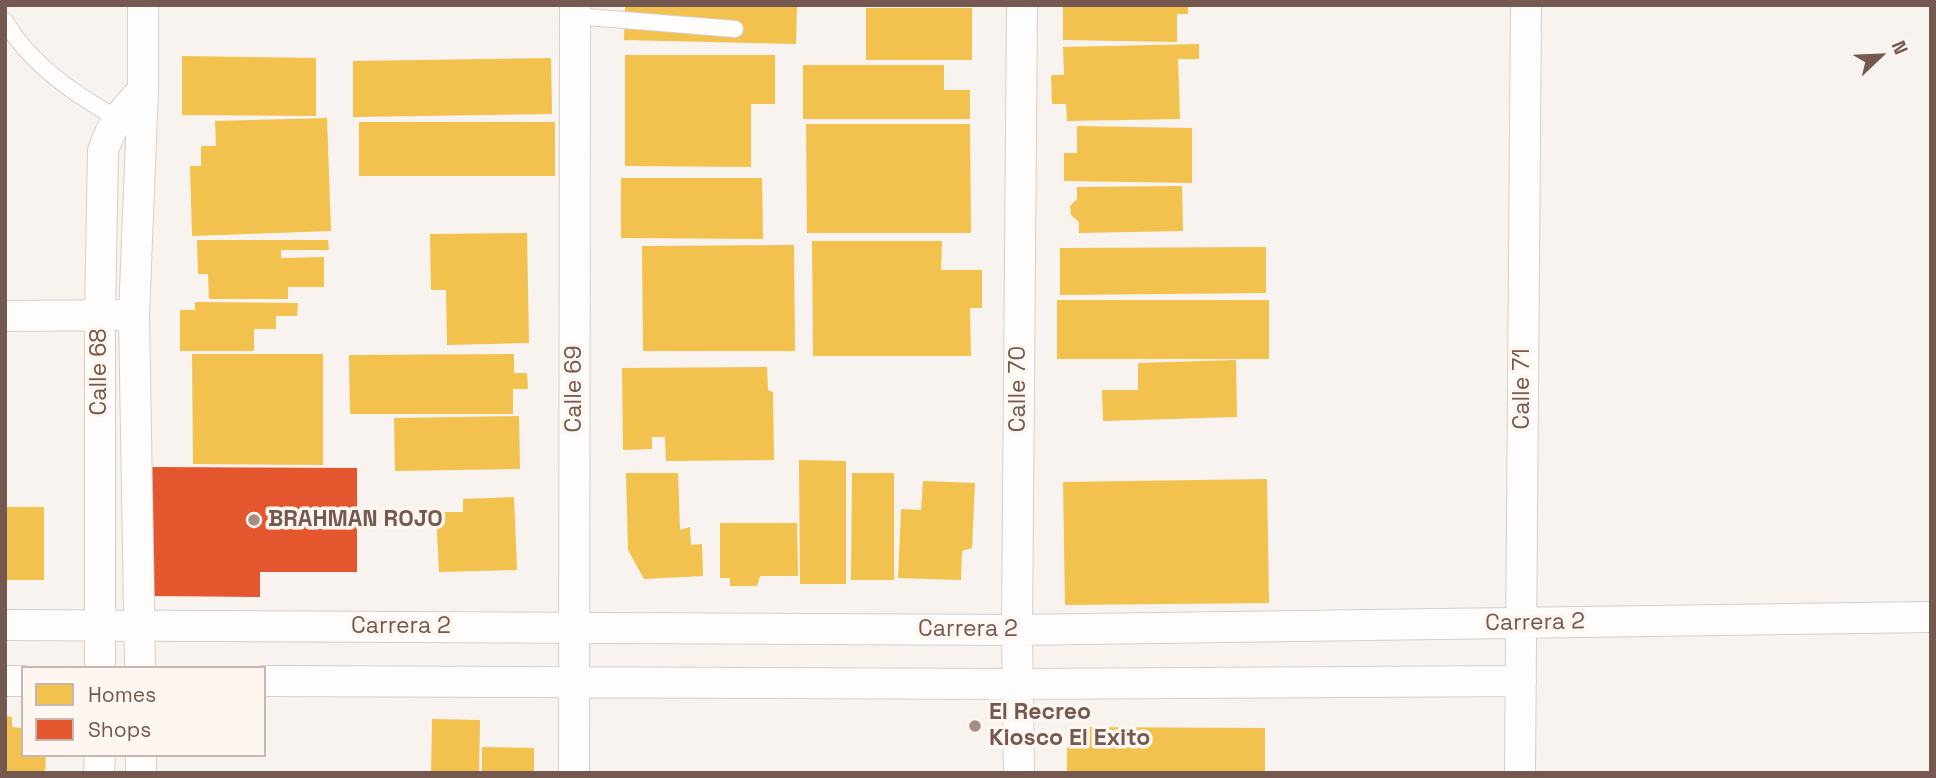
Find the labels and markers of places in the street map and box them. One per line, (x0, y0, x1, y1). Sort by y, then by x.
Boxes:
place label: BRAHMAN ROJO (268, 506, 443, 534)
marker: BRAHMAN ROJO (246, 512, 262, 528)
place label: El Recreo Kiosco El Exito (989, 699, 1150, 753)
marker: El Recreo Kiosco El Exito (967, 718, 983, 734)

